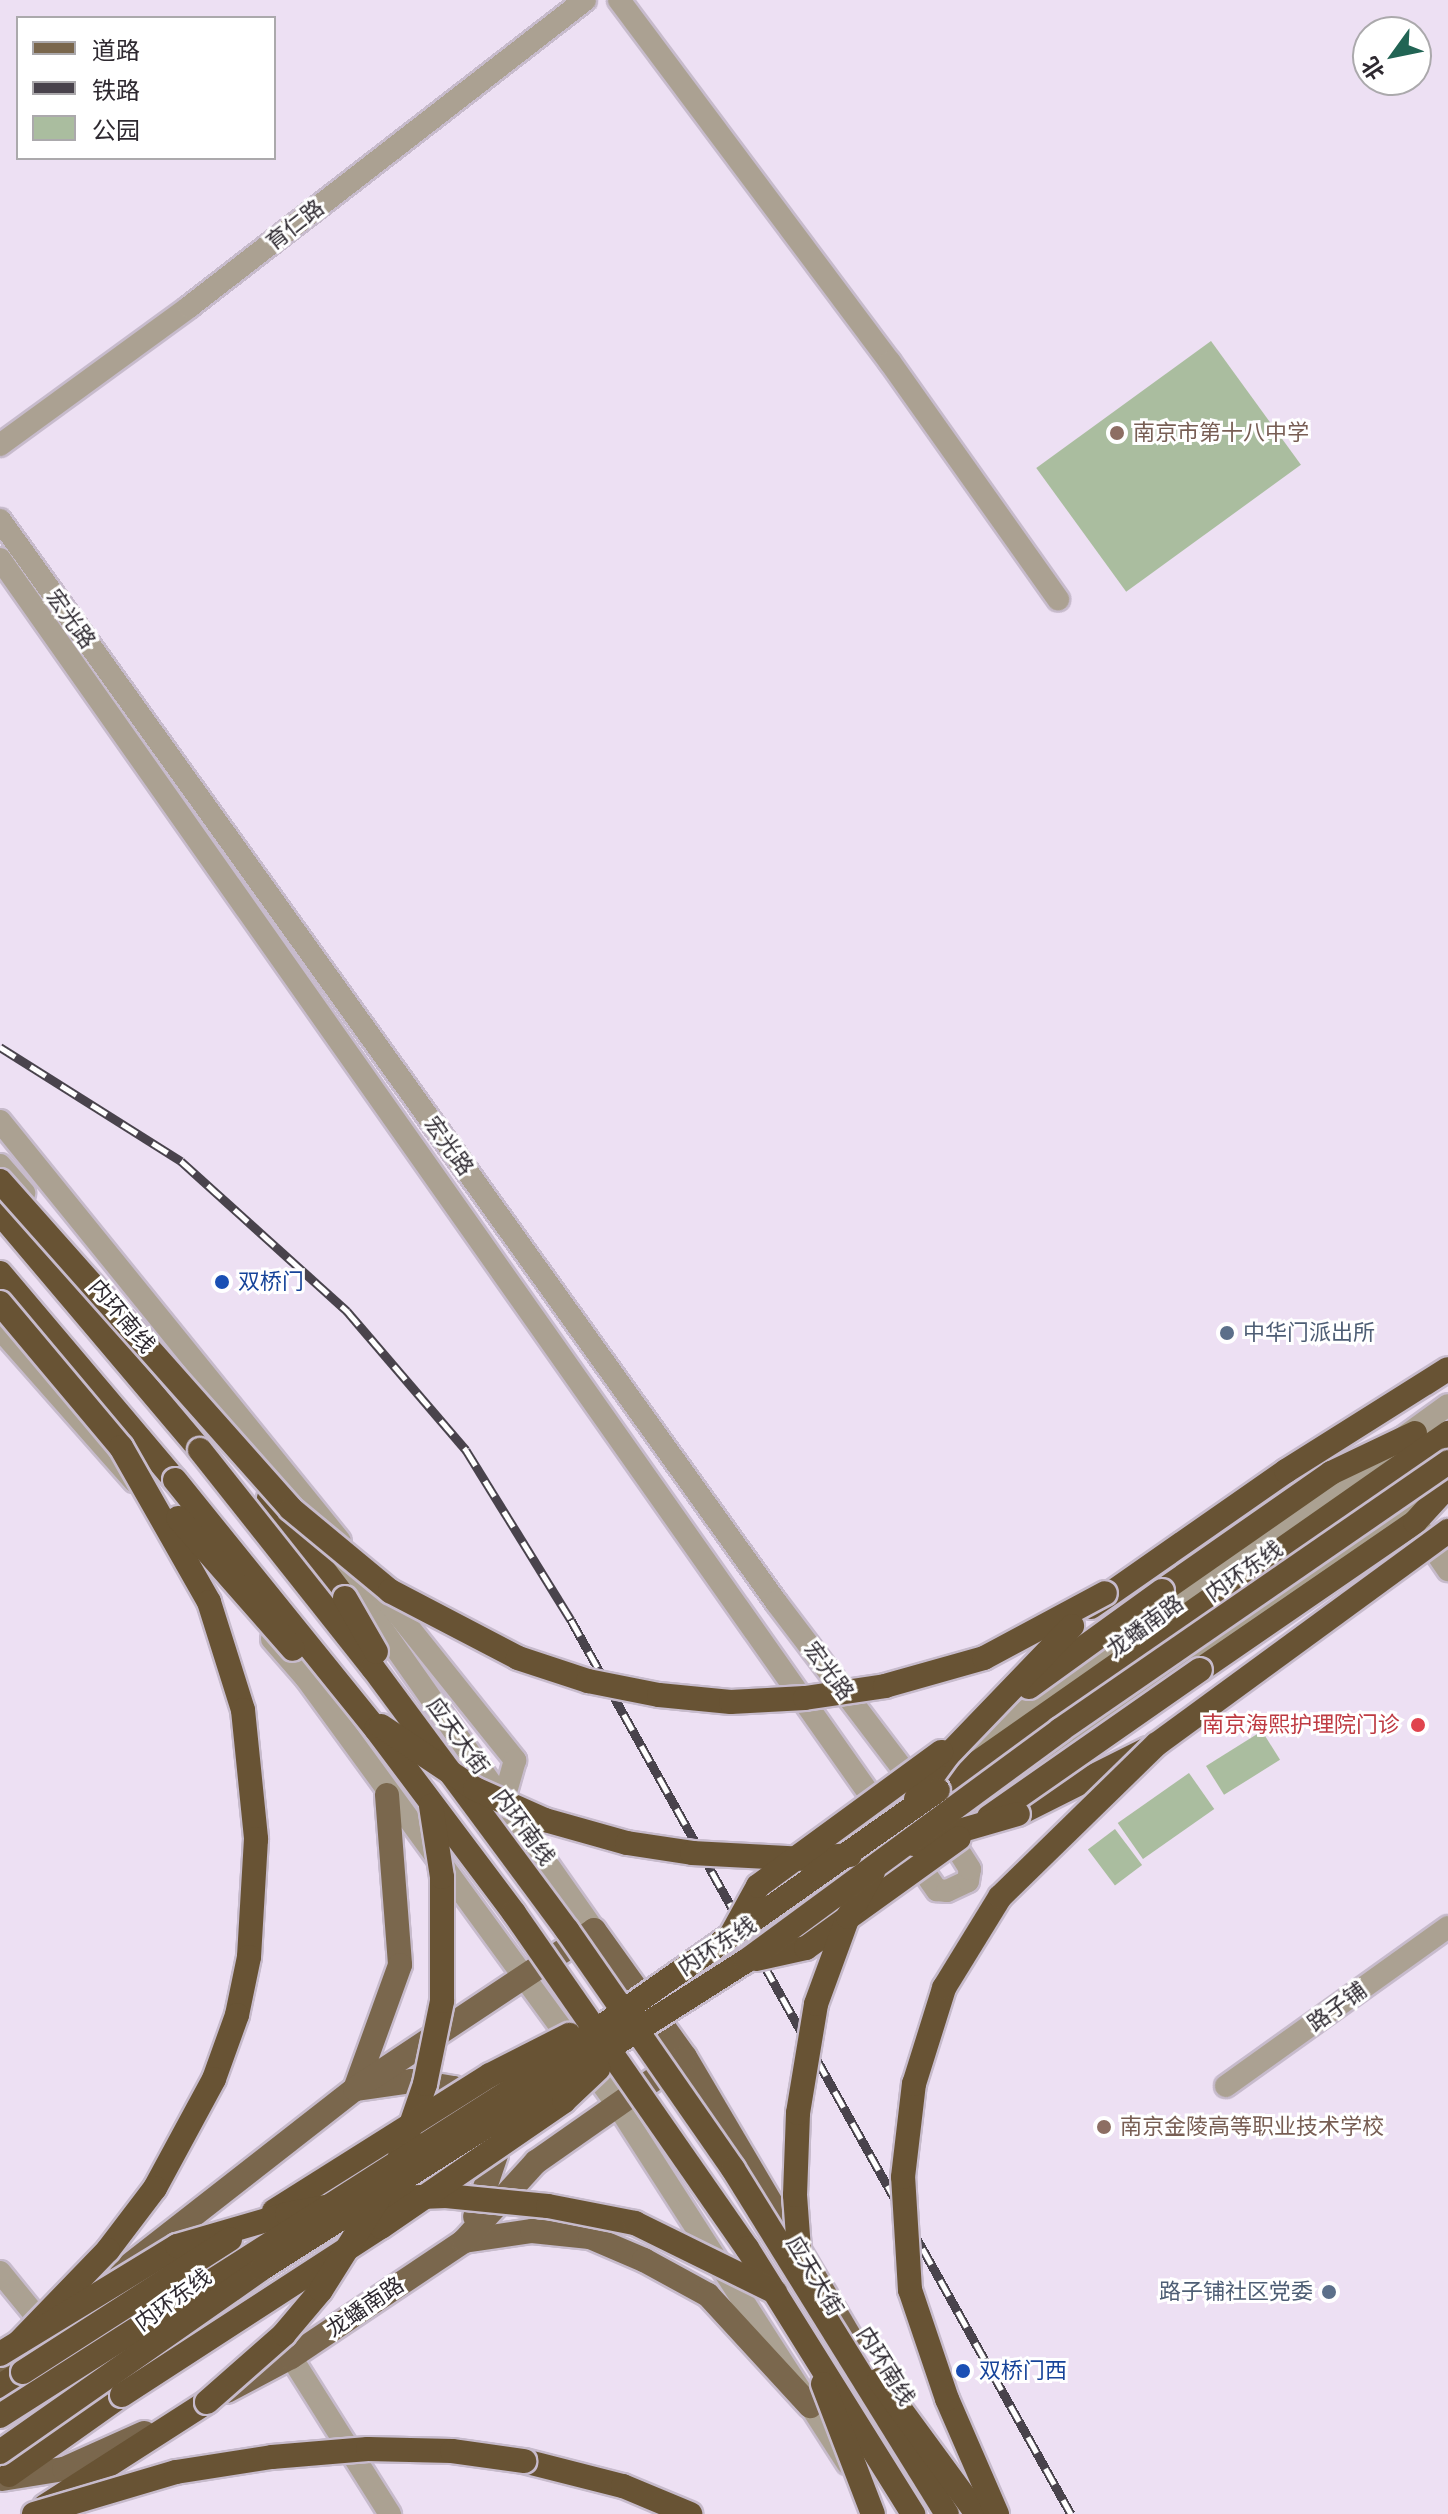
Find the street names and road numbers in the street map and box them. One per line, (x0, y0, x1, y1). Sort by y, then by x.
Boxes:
street label: 育仁路 (261, 194, 329, 256)
street label: 宏光路 (41, 585, 101, 653)
street label: 宏光路 (419, 1112, 479, 1180)
street label: 内环南线 (84, 1274, 160, 1358)
street label: 内环东线 (1200, 1535, 1288, 1607)
street label: 龙蟠南路 (1102, 1589, 1188, 1663)
street label: 宏光路 (799, 1637, 859, 1705)
street label: 应天大街 (421, 1693, 495, 1779)
street label: 内环南线 (487, 1784, 561, 1870)
street label: 内环东线 (673, 1911, 761, 1981)
street label: 路子铺 (1303, 1977, 1371, 2037)
street label: 应天大街 (781, 2231, 849, 2321)
street label: 内环东线 (130, 2263, 216, 2337)
street label: 龙蟠南路 (321, 2271, 409, 2343)
street label: 内环南线 (851, 2322, 921, 2410)

